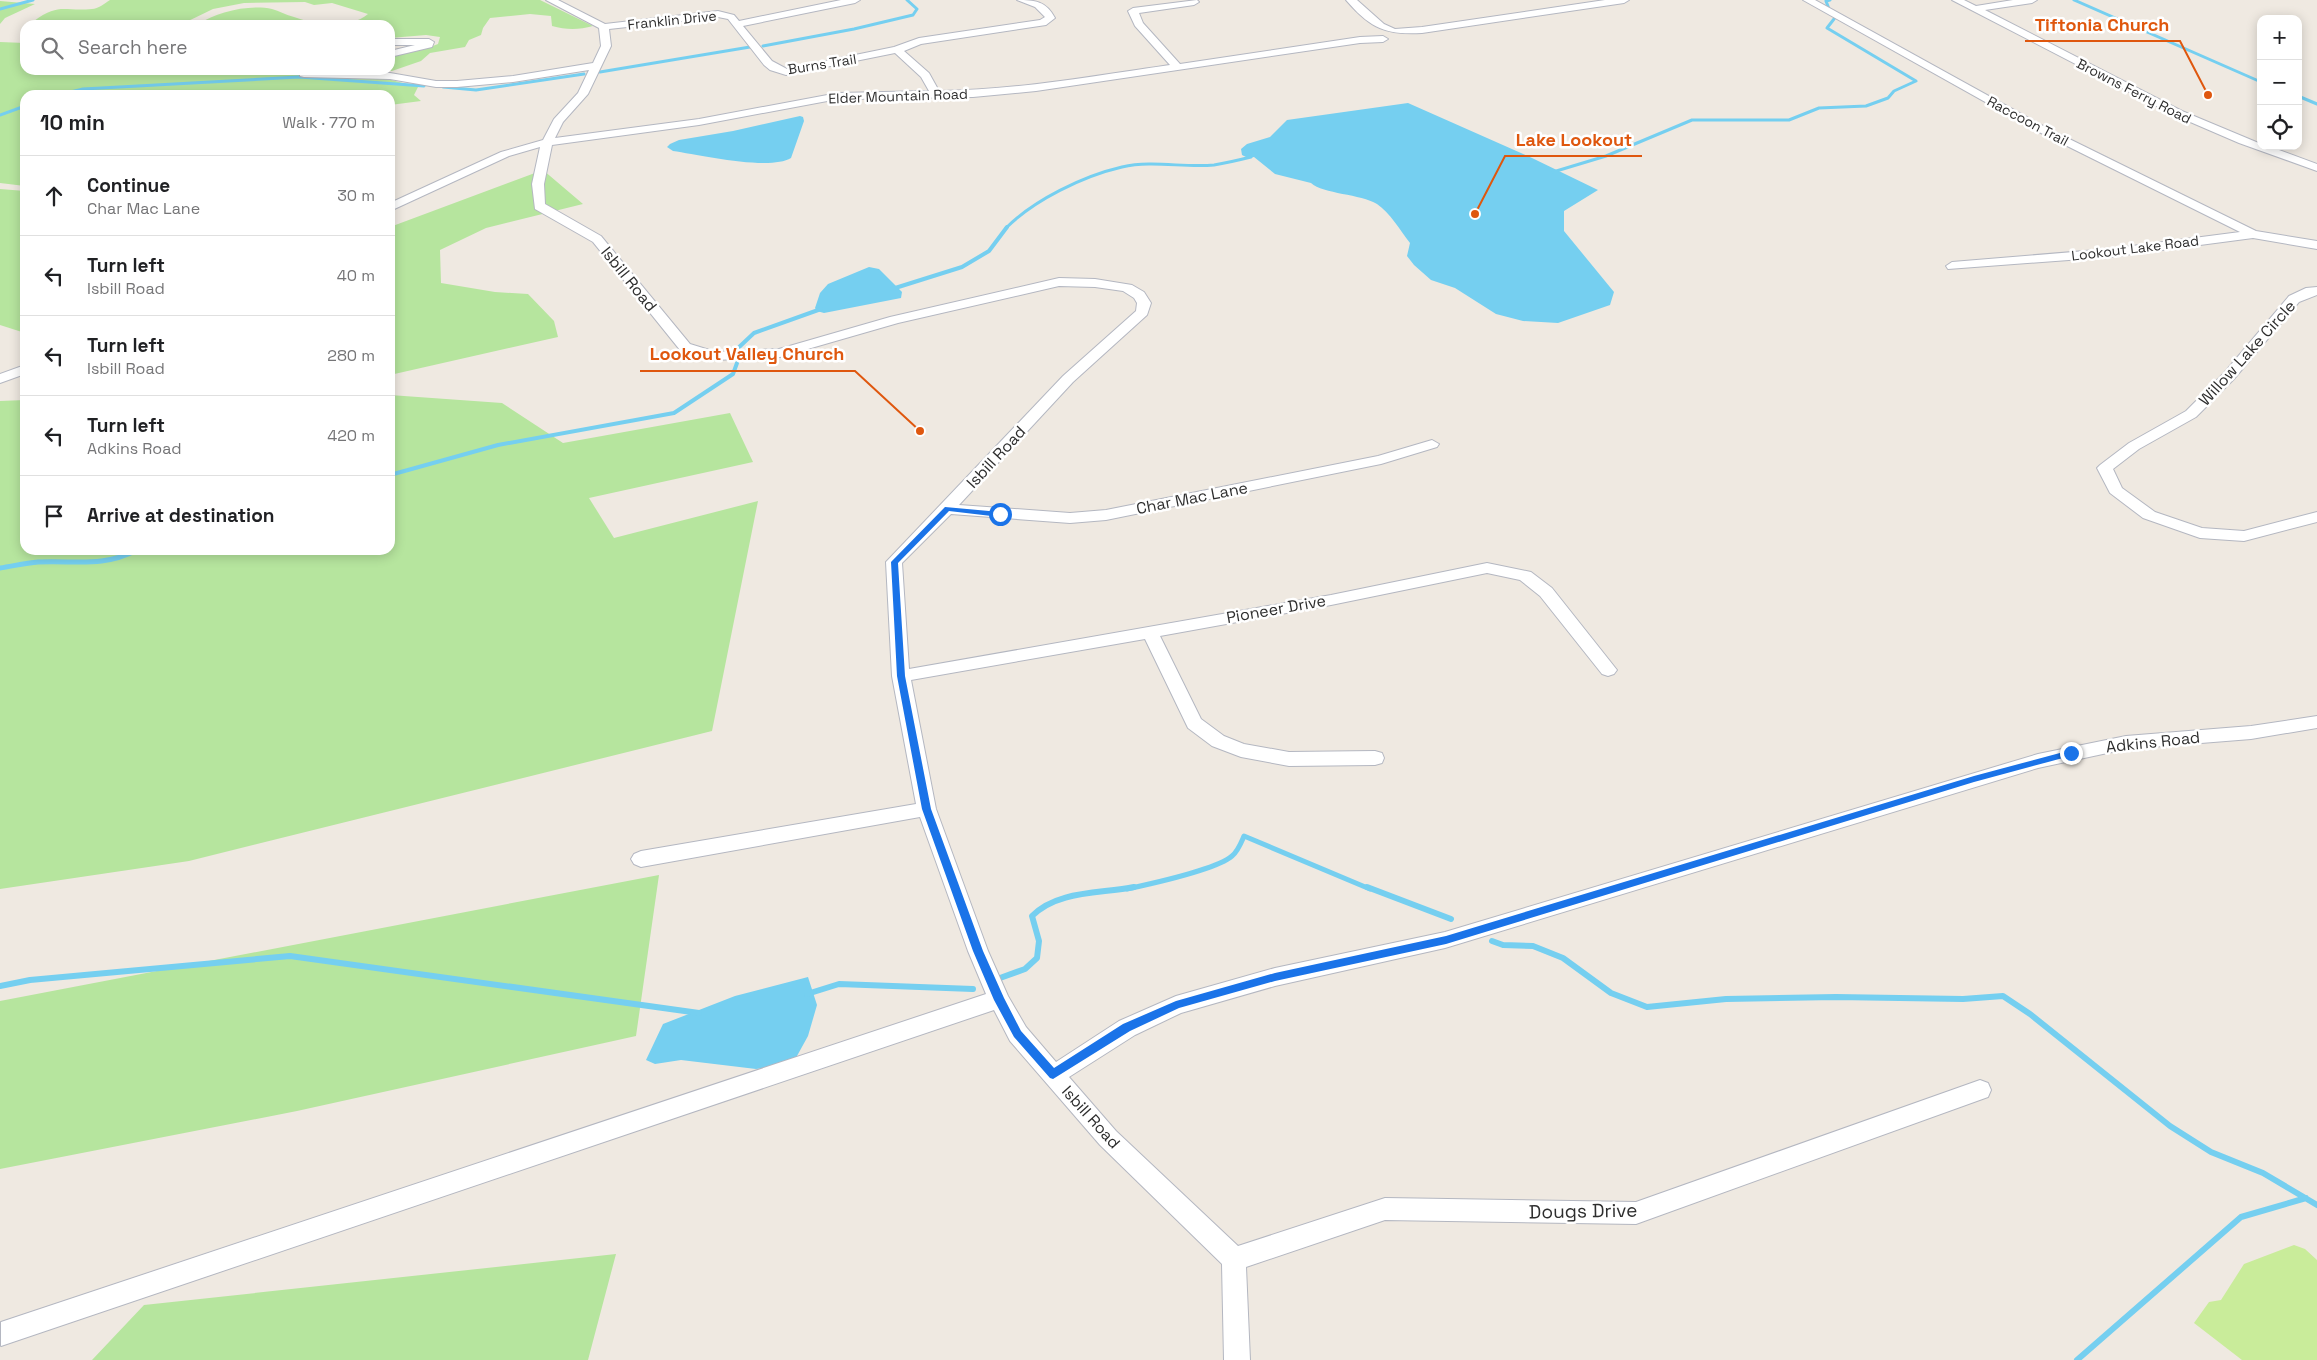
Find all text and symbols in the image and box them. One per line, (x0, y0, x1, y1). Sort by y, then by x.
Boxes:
street label: Franklin Drive (627, 6, 717, 34)
callout: Tiftonia Church (2025, 8, 2180, 41)
text: Tiftonia Church (2035, 13, 2169, 36)
map controls (2257, 15, 2302, 150)
button: + (2257, 15, 2302, 60)
search box (20, 20, 395, 75)
icon: search (38, 34, 66, 62)
text: Search here (78, 35, 188, 60)
street label: Burns Trail (786, 50, 858, 78)
street label: Browns Ferry Road (2074, 54, 2194, 128)
button: − (2257, 60, 2302, 105)
street label: Elder Mountain Road (828, 85, 968, 107)
street label: Raccoon Trail (1984, 92, 2072, 150)
button: locate (2257, 105, 2302, 150)
text: 10 min (40, 109, 105, 136)
text: Walk · 770 m (282, 112, 375, 133)
callout: Lake Lookout (1505, 123, 1642, 156)
text: Lake Lookout (1516, 128, 1632, 151)
text: Continue (87, 173, 170, 198)
icon: ahead (40, 182, 68, 210)
text: 30 m (337, 185, 375, 206)
text: Char Mac Lane (87, 198, 200, 219)
street label: Lookout Lake Road (2070, 231, 2200, 265)
street label: Isbill Road (596, 242, 662, 316)
text: Turn left (87, 253, 165, 278)
icon: left (40, 262, 68, 290)
text: 40 m (337, 265, 375, 286)
text: Isbill Road (87, 278, 165, 299)
street label: Willow Lake Circle (2194, 296, 2300, 410)
text: Turn left (87, 333, 165, 358)
callout: Lookout Valley Church (640, 338, 855, 371)
icon: left (40, 342, 68, 370)
text: Lookout Valley Church (650, 342, 844, 365)
text: 280 m (327, 345, 375, 366)
text: Isbill Road (87, 358, 165, 379)
text: Turn left (87, 413, 165, 438)
street label: Isbill Road (962, 421, 1030, 493)
icon: left (40, 422, 68, 450)
text: 420 m (327, 425, 375, 446)
text: Adkins Road (87, 438, 182, 459)
street label: Char Mac Lane (1134, 477, 1250, 519)
icon: arrive (40, 502, 68, 530)
text: Arrive at destination (87, 503, 275, 528)
route start (989, 503, 1012, 526)
street label: Pioneer Drive (1225, 590, 1327, 628)
street label: Adkins Road (2105, 727, 2201, 757)
route end (2060, 742, 2083, 765)
street label: Isbill Road (1057, 1081, 1125, 1153)
street label: Dougs Drive (1529, 1198, 1637, 1224)

